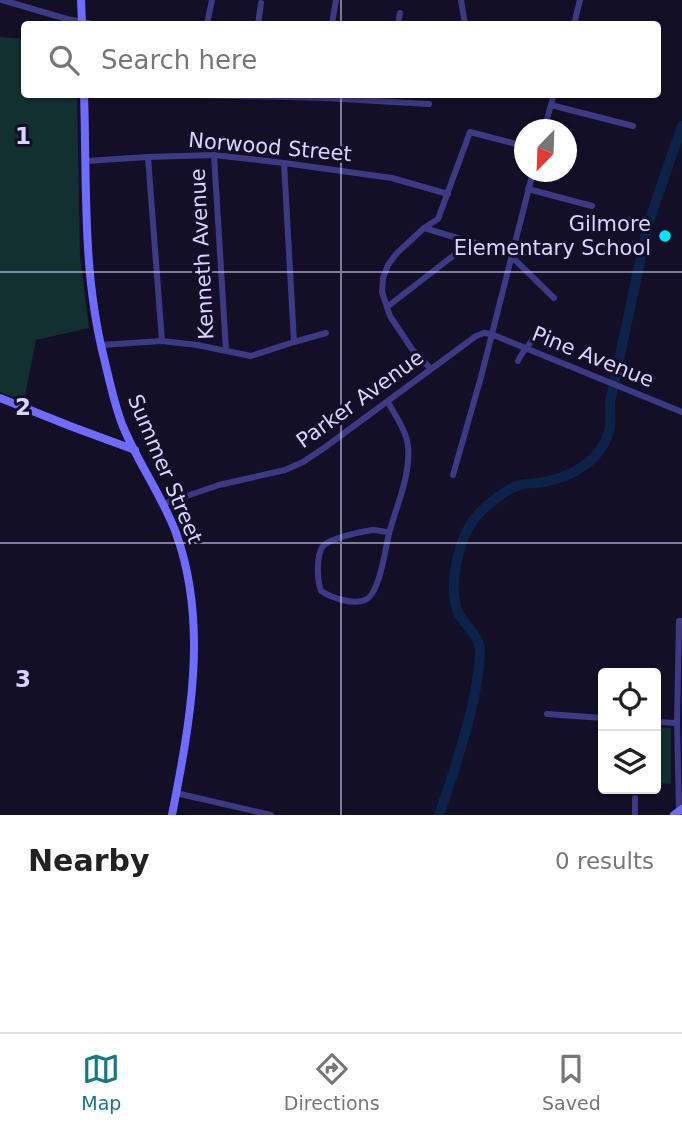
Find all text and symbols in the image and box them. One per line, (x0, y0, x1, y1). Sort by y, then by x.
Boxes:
search box (21, 21, 661, 98)
icon: search (45, 41, 83, 79)
text: Search here (101, 45, 257, 75)
north arrow (514, 119, 577, 182)
text: 1 (15, 123, 31, 149)
street label: Norwood Street (187, 128, 353, 166)
street label: Kenneth Avenue (186, 168, 218, 340)
place label: Gilmore Elementary School (454, 212, 651, 260)
marker: Gilmore Elementary School (657, 228, 673, 244)
street label: Pine Avenue (529, 322, 657, 392)
street label: Parker Avenue (292, 345, 428, 453)
street label: Summer Street (123, 391, 207, 547)
text: 2 (15, 394, 31, 420)
text: 3 (15, 666, 31, 692)
map controls (598, 668, 661, 794)
button: locate (598, 668, 661, 731)
button: layers (598, 731, 661, 794)
text: Nearby (28, 843, 150, 878)
text: 0 results (555, 848, 654, 874)
tab: Map (81, 1050, 121, 1114)
tab: Directions (284, 1050, 380, 1114)
tab: Saved (542, 1050, 601, 1114)

